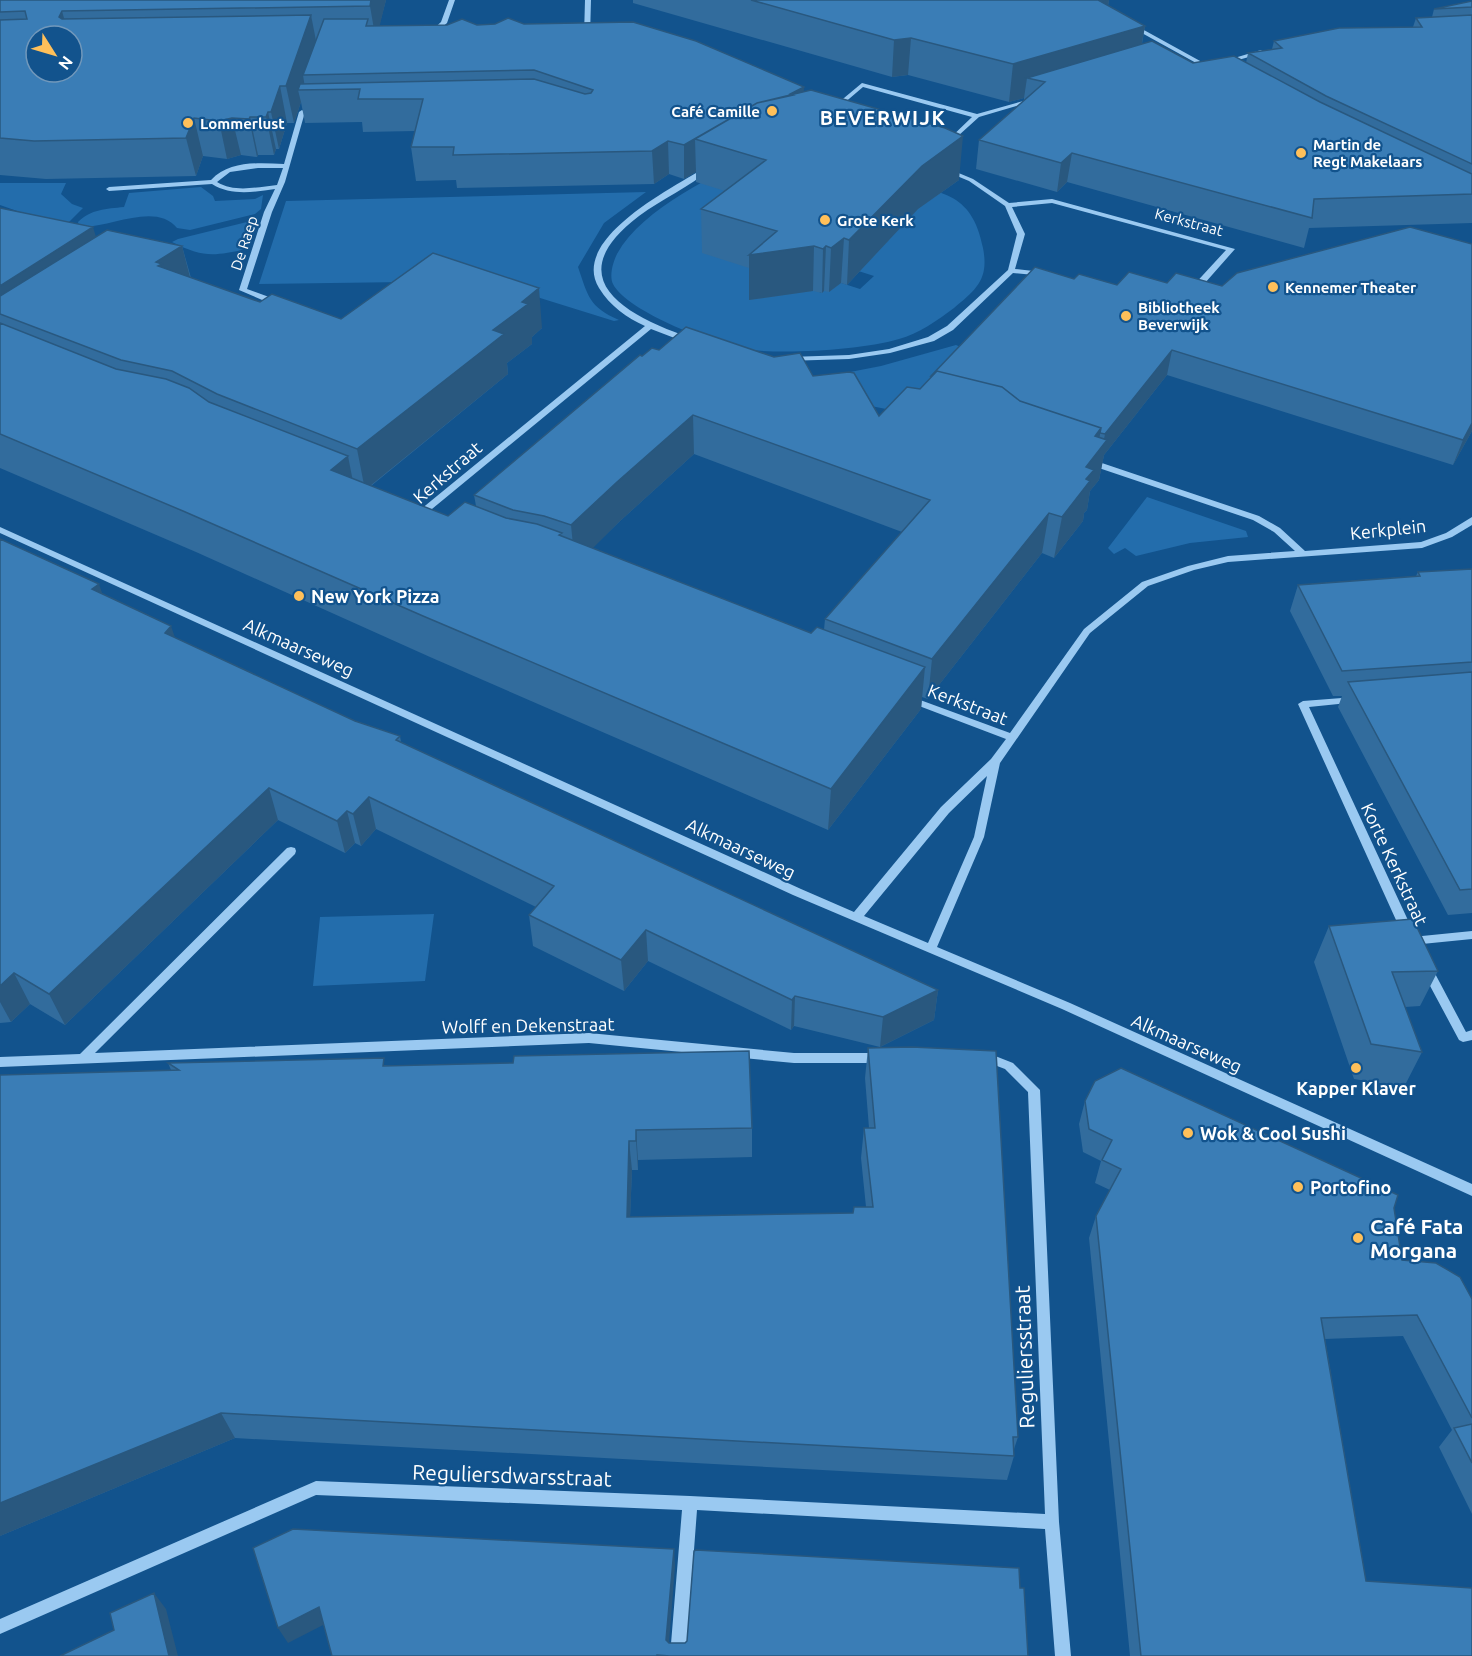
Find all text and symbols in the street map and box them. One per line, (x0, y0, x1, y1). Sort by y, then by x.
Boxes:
north arrow (24, 24, 84, 84)
text: N (55, 53, 77, 73)
place label: Café Camille (671, 103, 760, 120)
marker: Café Camille (765, 104, 779, 118)
district label: BEVERWIJK (820, 106, 946, 129)
place label: Lommerlust (200, 115, 285, 132)
marker: Lommerlust (181, 116, 195, 130)
place label: Martin de Regt Makelaars (1313, 136, 1422, 170)
marker: Martin de Regt Makelaars (1294, 146, 1308, 160)
street label: Kerkstraat (1153, 205, 1225, 239)
place label: Grote Kerk (837, 212, 914, 229)
marker: Grote Kerk (818, 213, 832, 227)
street label: De Raep (227, 214, 261, 272)
place label: Kennemer Theater (1285, 279, 1417, 296)
marker: Kennemer Theater (1266, 280, 1280, 294)
place label: Bibliotheek Beverwijk (1138, 299, 1220, 333)
marker: Bibliotheek Beverwijk (1119, 309, 1133, 323)
street label: Kerkstraat (409, 437, 485, 507)
street label: Kerkplein (1349, 515, 1427, 543)
place label: New York Pizza (311, 586, 440, 606)
marker: New York Pizza (292, 589, 306, 603)
street label: Alkmaarseweg (241, 614, 357, 680)
street label: Kerkstraat (925, 680, 1011, 728)
street label: Korte Kerkstraat (1358, 799, 1432, 929)
street label: Alkmaarseweg (683, 814, 799, 882)
street label: Alkmaarseweg (1129, 1010, 1245, 1076)
street label: Wolff en Dekenstraat (441, 1013, 615, 1037)
marker: Kapper Klaver (1349, 1061, 1363, 1075)
place label: Kapper Klaver (1296, 1078, 1416, 1098)
place label: Wok & Cool Sushi (1200, 1123, 1346, 1143)
marker: Wok & Cool Sushi (1181, 1126, 1195, 1140)
place label: Portofino (1310, 1177, 1391, 1197)
marker: Portofino (1291, 1180, 1305, 1194)
place label: Café Fata Morgana (1370, 1214, 1463, 1262)
marker: Café Fata Morgana (1351, 1231, 1365, 1245)
street label: Reguliersstraat (1010, 1285, 1038, 1429)
street label: Reguliersdwarsstraat (412, 1460, 612, 1490)

